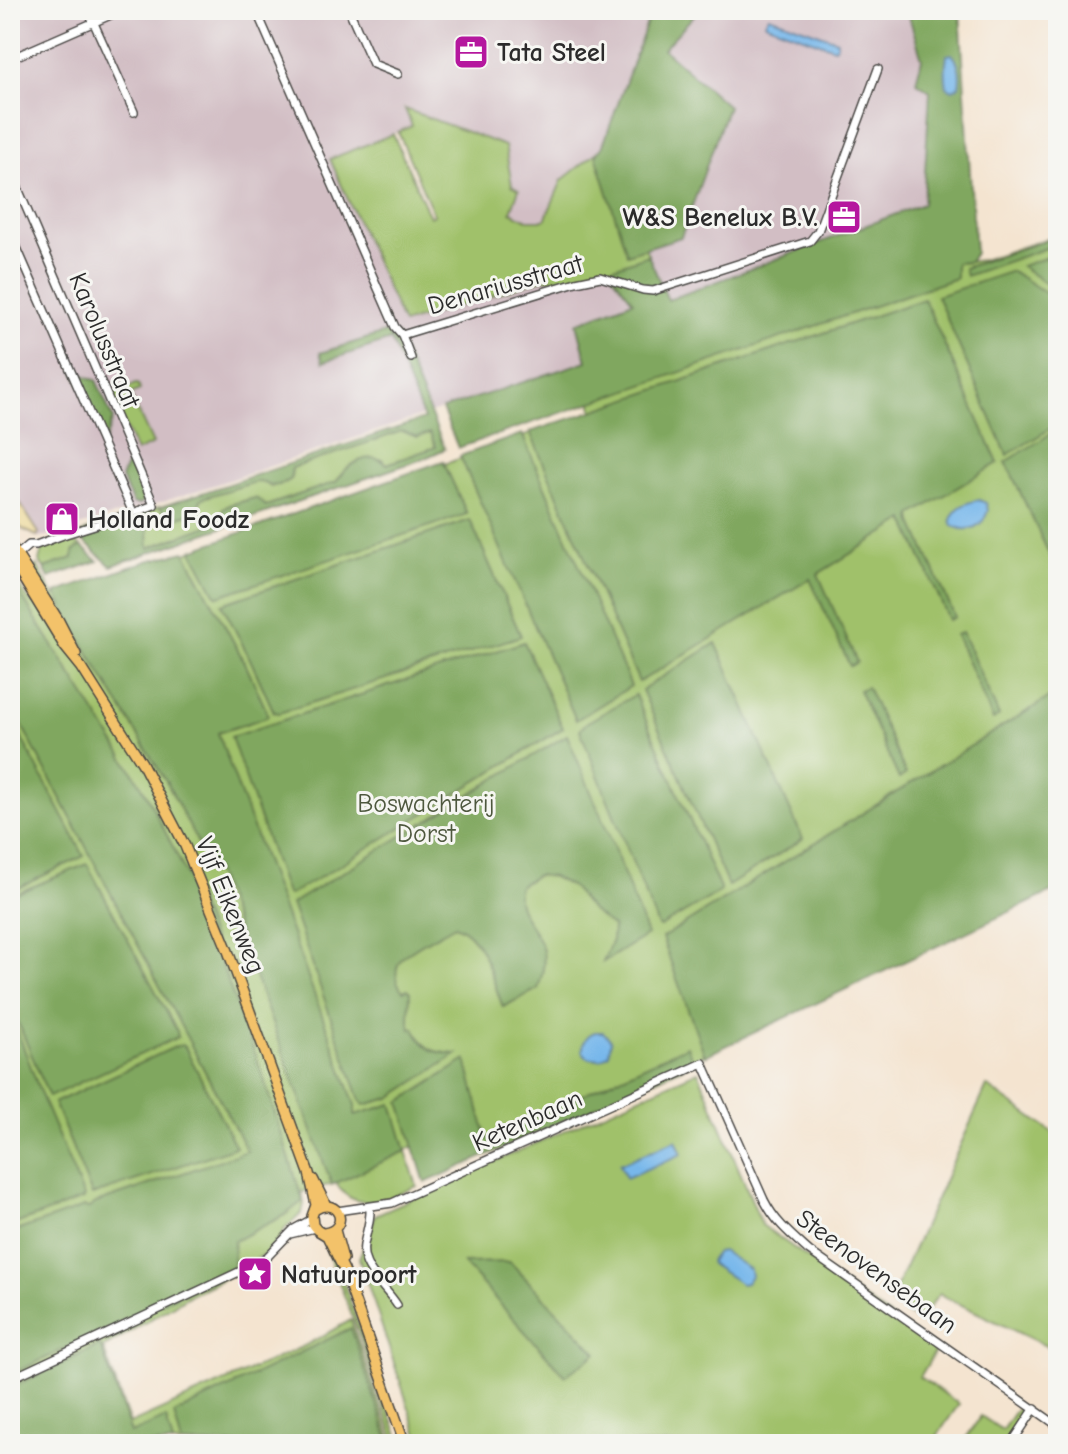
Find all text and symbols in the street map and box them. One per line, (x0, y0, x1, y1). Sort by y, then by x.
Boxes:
office icon: Tata Steel (452, 33, 490, 71)
place label: Tata Steel (497, 38, 606, 68)
office icon: W&S Benelux B.V. (825, 198, 863, 236)
place label: W&S Benelux B.V. (622, 203, 818, 233)
street label: Denariusstraat (424, 248, 588, 321)
street label: Karolusstraat (62, 268, 147, 414)
shop icon: Holland Foodz (43, 500, 81, 538)
place label: Holland Foodz (88, 505, 249, 535)
park label: Boswachterij Dorst (357, 789, 495, 849)
street label: Vijf Eikenweg (189, 833, 271, 978)
street label: Ketenbaan (468, 1083, 587, 1158)
street label: Steenovensebaan (790, 1203, 963, 1340)
place icon: Natuurpoort (236, 1255, 274, 1293)
place label: Natuurpoort (281, 1260, 417, 1290)

